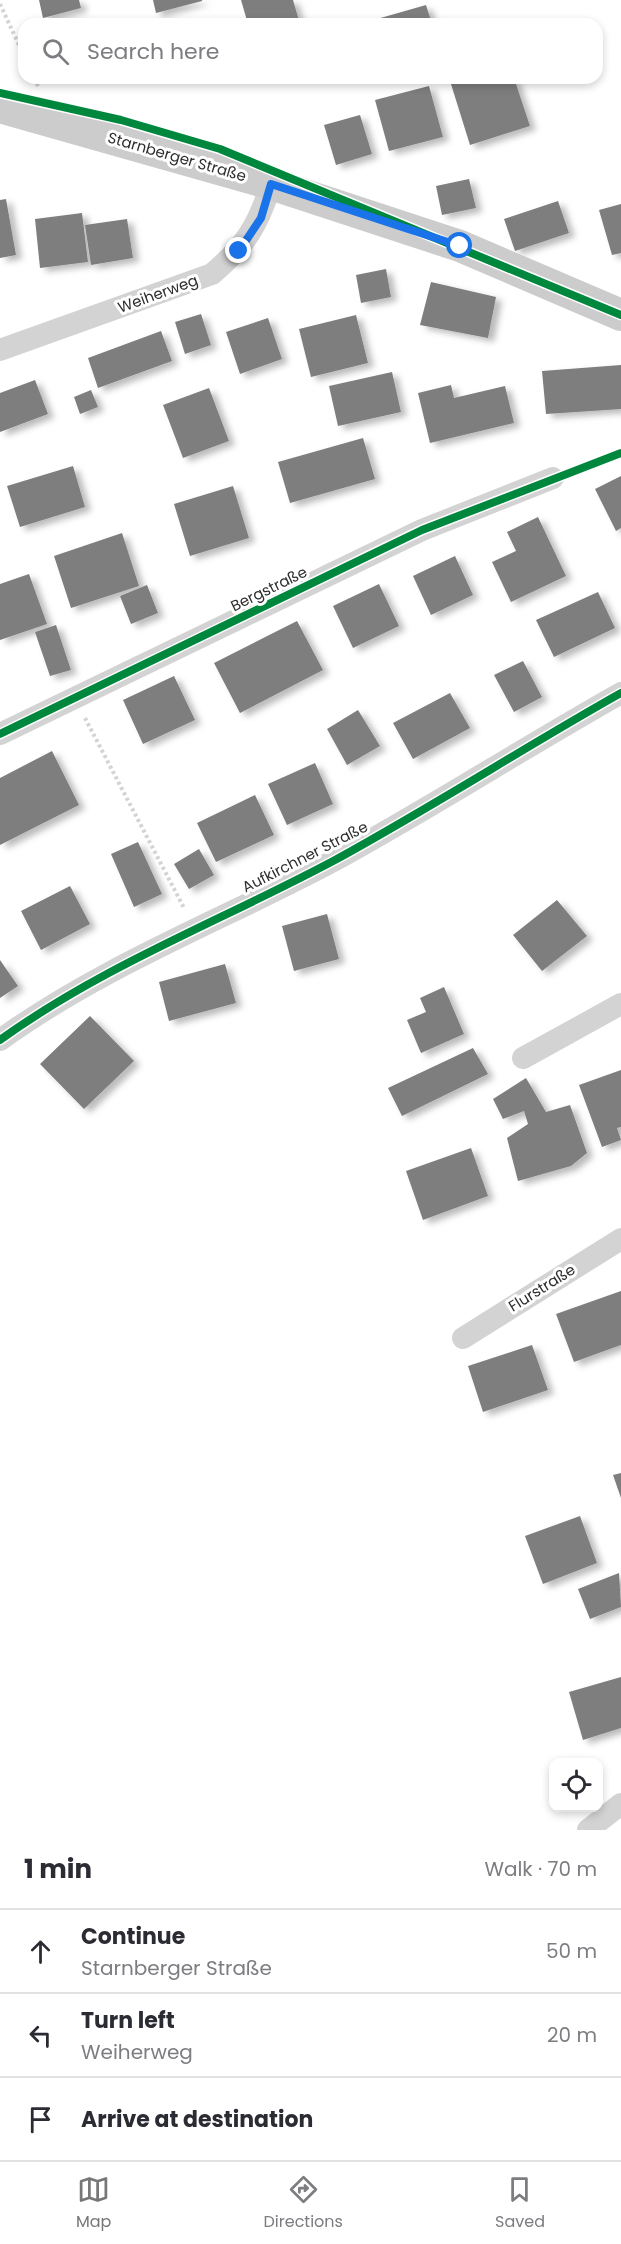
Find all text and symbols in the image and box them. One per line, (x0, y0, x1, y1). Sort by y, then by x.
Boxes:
search box (18, 18, 603, 84)
icon: search (39, 35, 72, 68)
text: Search here (87, 36, 220, 67)
street label: Starnberger Straße (105, 127, 249, 186)
route start (446, 232, 472, 258)
route end (225, 237, 251, 263)
street label: Weiherweg (115, 269, 201, 318)
street label: Bergstraße (227, 561, 311, 616)
street label: Aufkirchner Straße (238, 816, 371, 897)
street label: Flurstraße (504, 1259, 579, 1316)
map controls (549, 1758, 603, 1812)
button: locate (549, 1758, 603, 1812)
text: 1 min (24, 1851, 92, 1887)
text: Walk · 70 m (484, 1855, 597, 1883)
text: Continue (81, 1921, 185, 1952)
icon: ahead (24, 1935, 57, 1968)
text: 50 m (546, 1937, 597, 1965)
text: Starnberger Straße (81, 1954, 272, 1982)
text: Turn left (81, 2005, 175, 2036)
icon: left (24, 2019, 57, 2052)
text: 20 m (547, 2021, 597, 2049)
text: Weiherweg (81, 2038, 193, 2066)
icon: arrive (24, 2103, 57, 2136)
text: Arrive at destination (81, 2104, 313, 2135)
tab: Map (76, 2173, 111, 2234)
tab: Directions (264, 2173, 343, 2234)
tab: Saved (495, 2173, 545, 2234)

